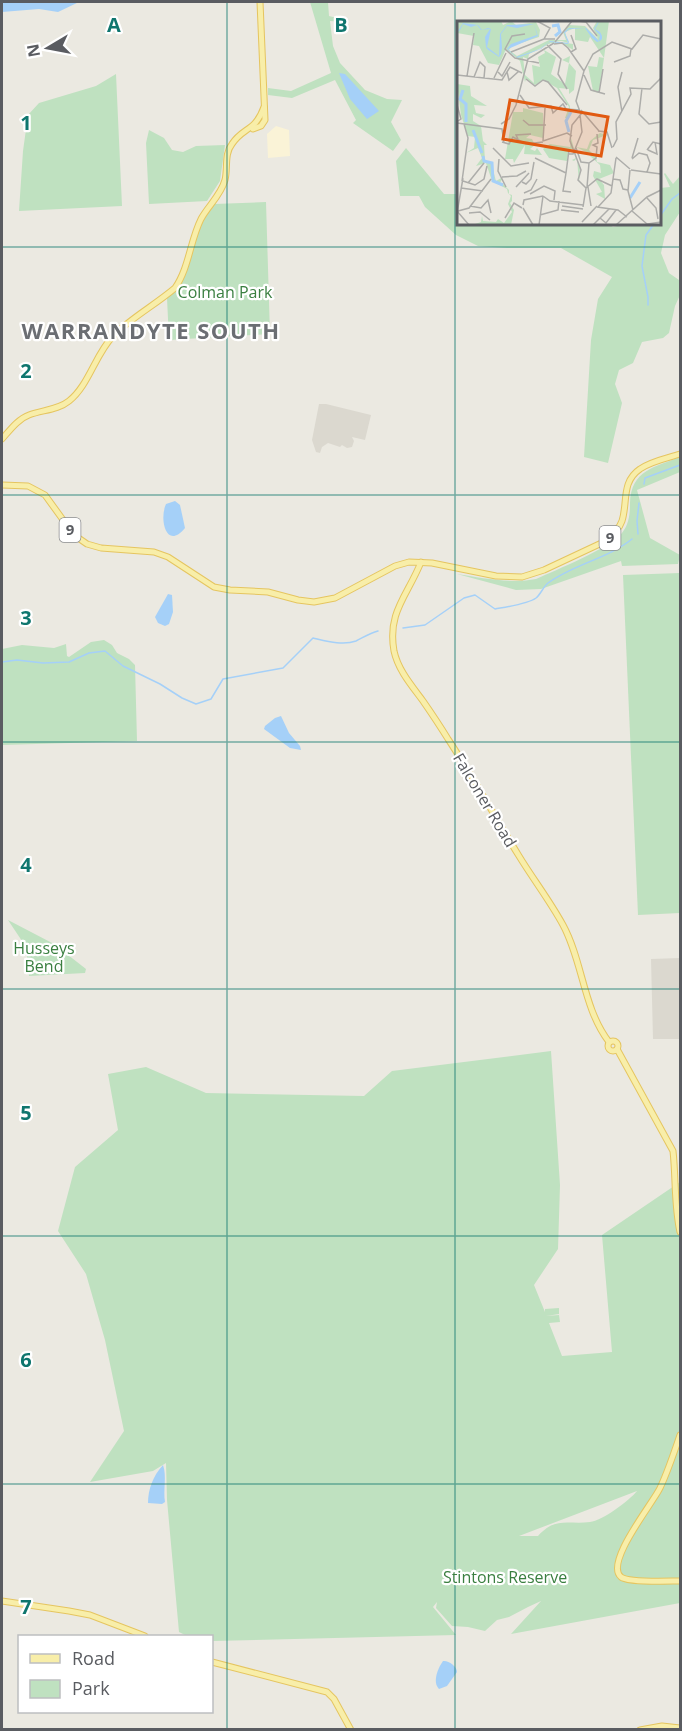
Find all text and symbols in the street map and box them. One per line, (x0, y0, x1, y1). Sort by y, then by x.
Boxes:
text: A (107, 11, 121, 38)
text: B (334, 11, 348, 38)
north arrow (18, 18, 78, 78)
inset map (457, 21, 661, 225)
text: N (21, 42, 45, 59)
text: 1 (20, 109, 32, 136)
park label: Colman Park (178, 281, 273, 303)
district label: WARRANDYTE SOUTH (21, 315, 281, 345)
text: 2 (20, 357, 32, 384)
road number: 9 (60, 518, 80, 542)
road number: 9 (600, 526, 620, 550)
text: 3 (20, 604, 32, 631)
street label: Falconer Road (448, 749, 522, 851)
text: 4 (20, 851, 32, 878)
park label: Husseys Bend (13, 937, 75, 977)
text: 5 (20, 1099, 32, 1126)
text: 6 (20, 1346, 32, 1373)
park label: Stintons Reserve (443, 1566, 567, 1588)
text: 7 (20, 1593, 32, 1620)
legend (18, 1635, 213, 1713)
text: Road (72, 1646, 115, 1670)
text: Park (72, 1676, 110, 1700)

